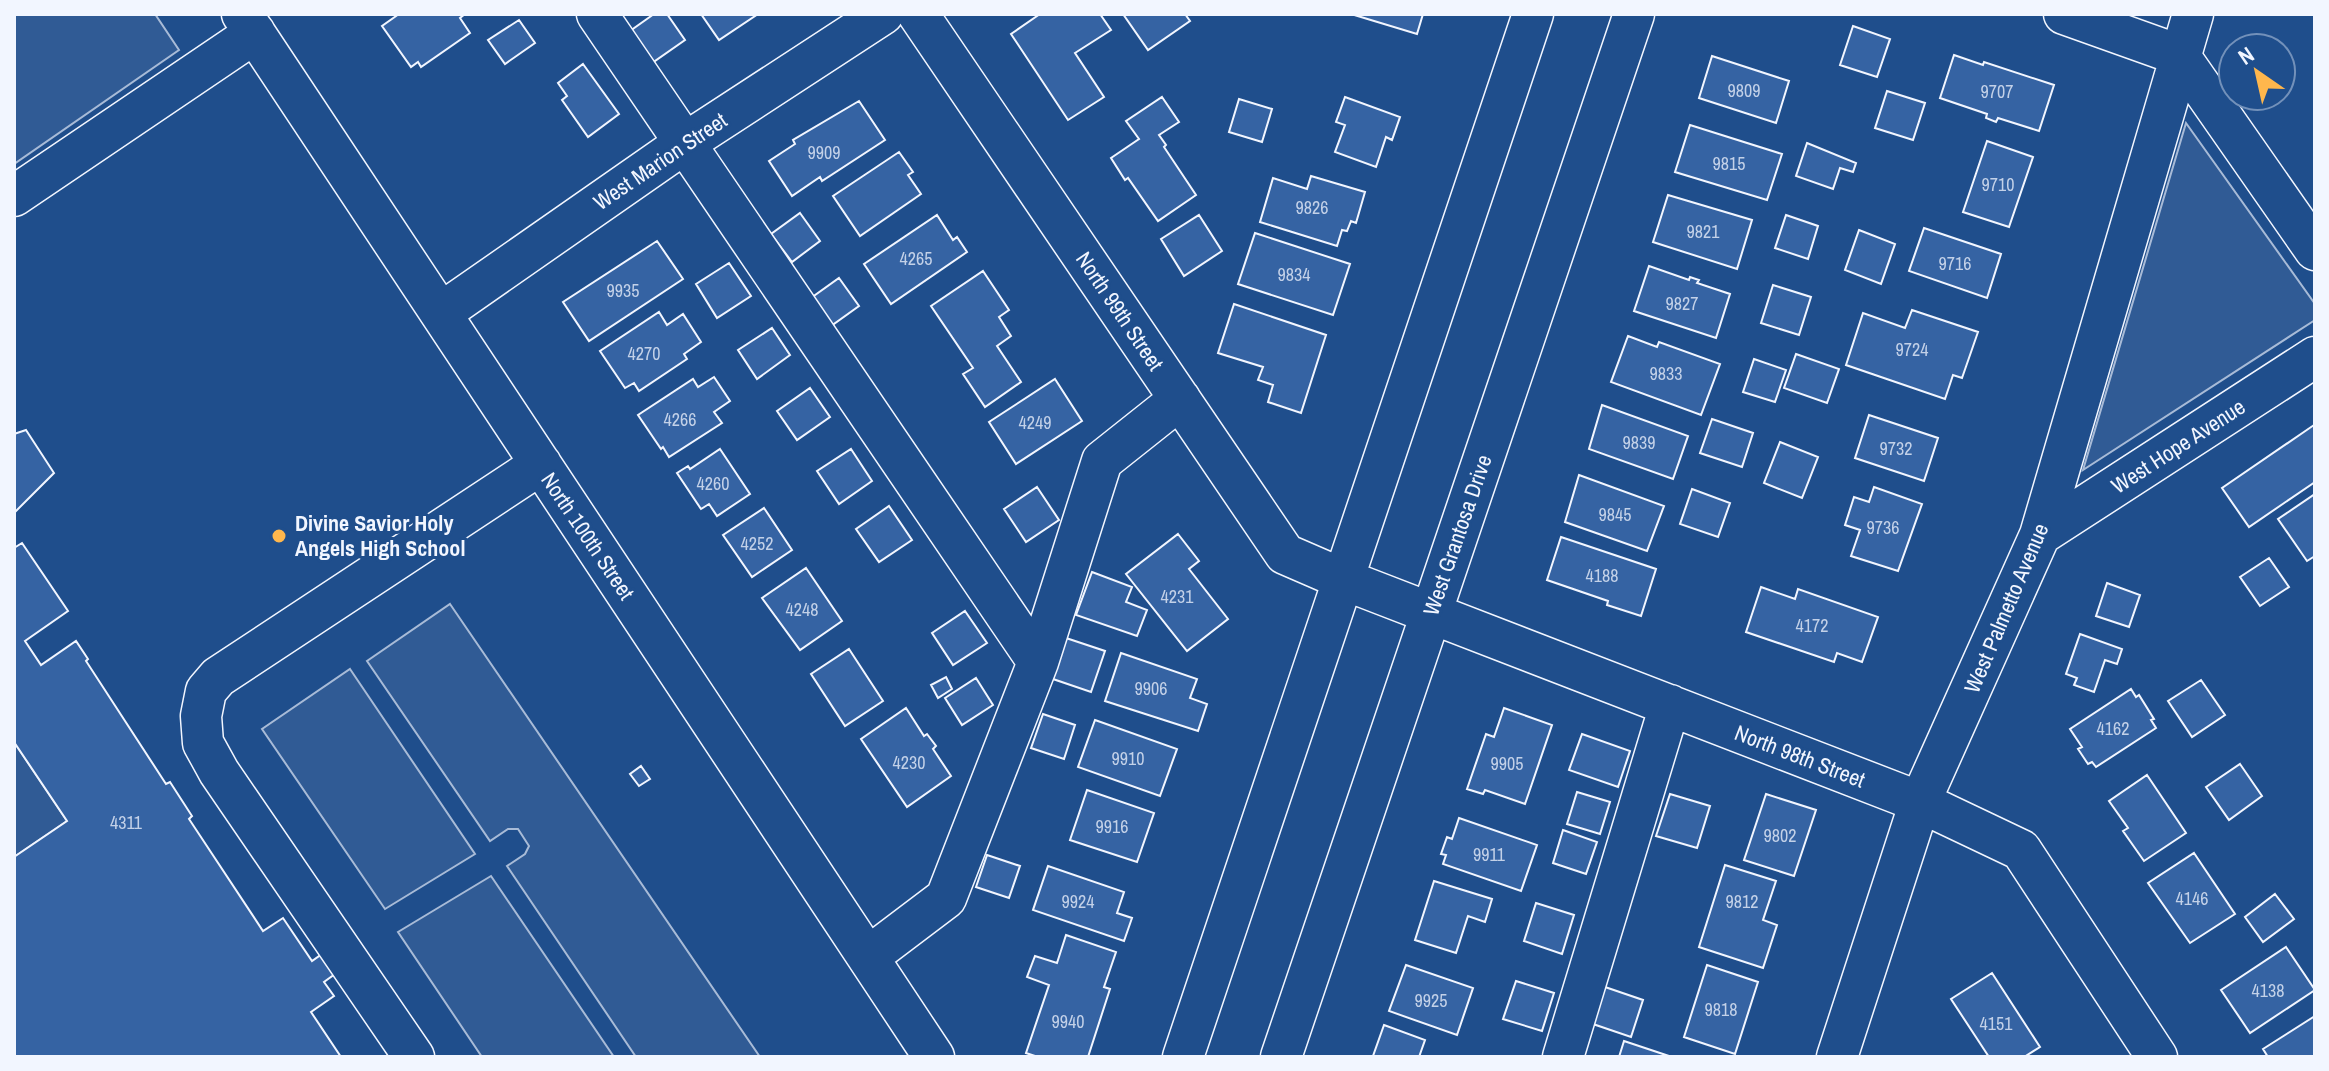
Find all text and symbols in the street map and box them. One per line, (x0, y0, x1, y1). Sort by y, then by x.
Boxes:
north arrow (2217, 32, 2297, 112)
text: N (2232, 39, 2260, 71)
house number: 9809 (1728, 78, 1760, 103)
house number: 9707 (1981, 79, 2013, 104)
street label: West Marion Street (587, 105, 733, 217)
house number: 9909 (808, 140, 840, 165)
house number: 9815 (1713, 151, 1745, 176)
house number: 9710 (1982, 172, 2014, 197)
house number: 9826 (1296, 195, 1328, 220)
house number: 9821 (1687, 219, 1720, 244)
house number: 4265 (900, 246, 932, 271)
street label: North 99th Street (1069, 246, 1171, 376)
house number: 9716 (1939, 251, 1971, 276)
house number: 9834 (1278, 262, 1310, 287)
house number: 9935 (607, 278, 639, 303)
house number: 9827 (1666, 291, 1698, 316)
house number: 9724 (1896, 337, 1928, 362)
house number: 4270 (628, 341, 660, 366)
house number: 9833 (1650, 361, 1682, 386)
street label: West Hope Avenue (2105, 392, 2251, 500)
house number: 4266 (664, 407, 696, 432)
house number: 4249 (1019, 410, 1051, 435)
house number: 9839 (1623, 430, 1655, 455)
house number: 9732 (1880, 436, 1912, 461)
street label: West Grantosa Drive (1415, 451, 1499, 619)
street label: North 100th Street (534, 466, 642, 606)
house number: 4260 (697, 471, 729, 496)
house number: 9845 (1599, 502, 1631, 527)
place label: Divine Savior Holy Angels High School (295, 508, 465, 563)
house number: 9736 (1867, 515, 1899, 540)
street label: West Palmetto Avenue (1957, 518, 2055, 698)
marker: Divine Savior Holy Angels High School (270, 527, 288, 545)
house number: 4252 (741, 531, 773, 556)
house number: 4188 (1586, 563, 1618, 588)
house number: 4231 (1161, 584, 1194, 609)
house number: 4248 (786, 597, 818, 622)
house number: 4172 (1796, 613, 1828, 638)
house number: 9906 (1135, 676, 1167, 701)
house number: 4162 (2097, 716, 2129, 741)
street label: North 98th Street (1730, 717, 1870, 795)
house number: 9910 (1112, 746, 1144, 771)
house number: 4230 (893, 750, 925, 775)
house number: 9905 (1491, 751, 1523, 776)
house number: 4311 (110, 810, 143, 835)
house number: 9916 (1096, 814, 1128, 839)
house number: 9802 (1764, 823, 1796, 848)
house number: 9911 (1473, 842, 1506, 867)
house number: 4146 (2176, 886, 2208, 911)
house number: 9924 (1062, 889, 1094, 914)
house number: 9812 (1726, 889, 1758, 914)
house number: 4138 (2252, 978, 2284, 1003)
house number: 9925 (1415, 988, 1447, 1013)
house number: 9818 (1705, 997, 1737, 1022)
house number: 9940 (1052, 1009, 1084, 1034)
house number: 4151 (1980, 1011, 2013, 1036)

